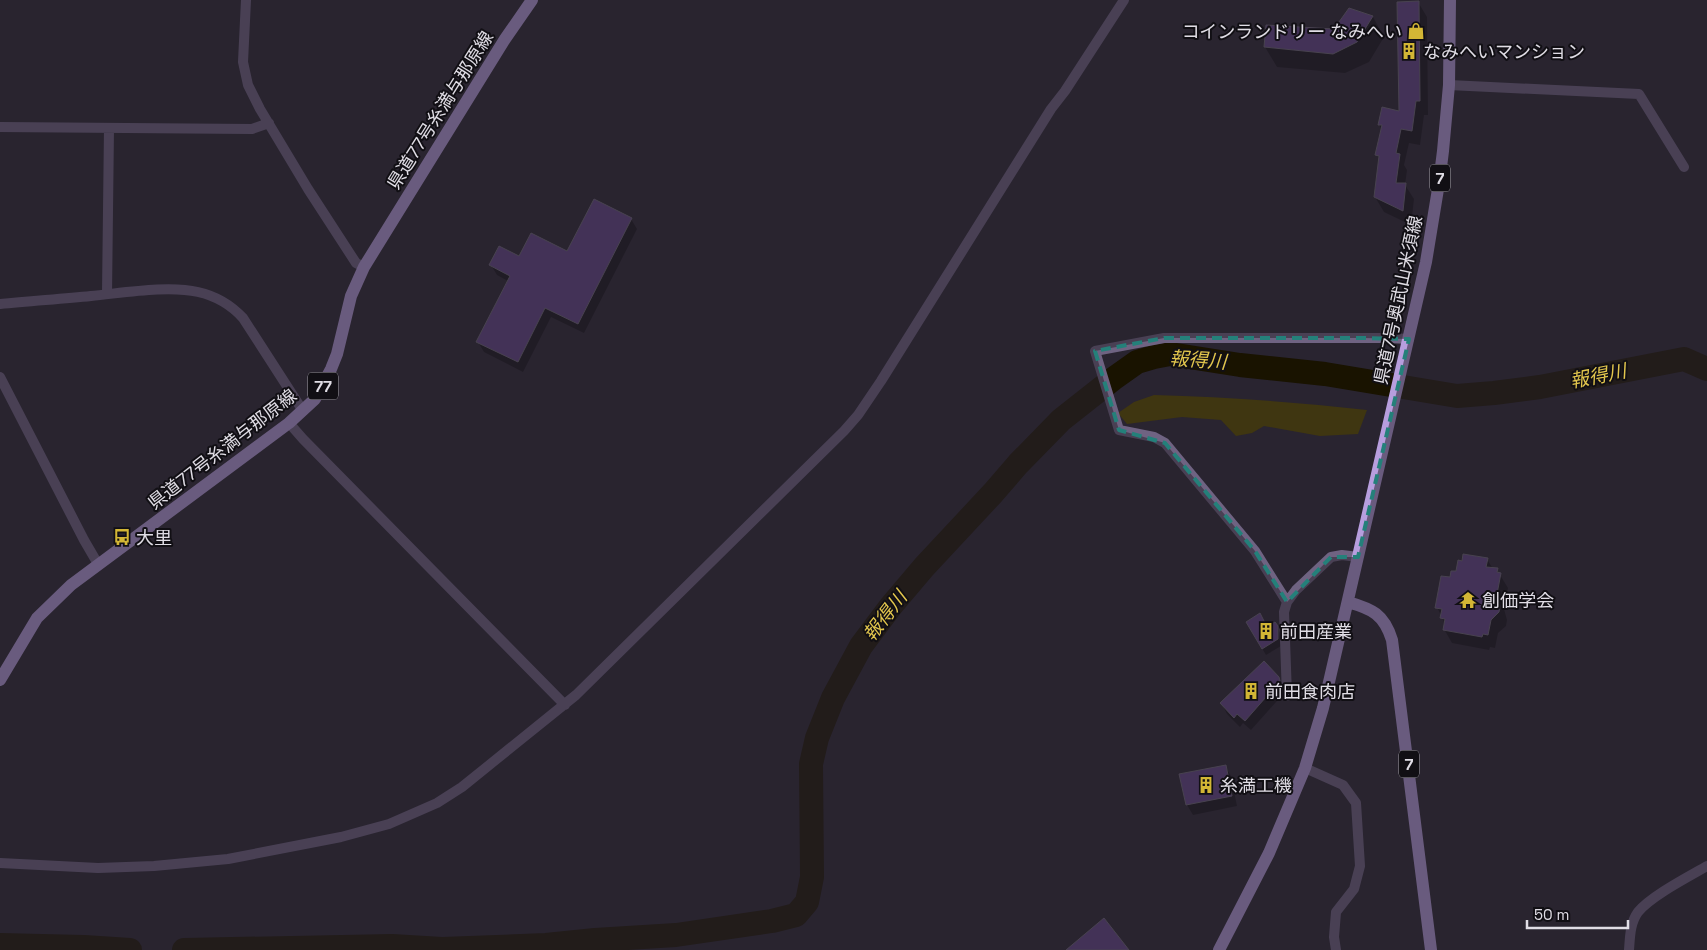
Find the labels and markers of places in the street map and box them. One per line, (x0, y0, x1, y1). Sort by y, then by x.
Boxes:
place label: コインランドリー なみへい (1181, 20, 1402, 43)
shop icon: コインランドリー なみへい (1406, 21, 1426, 41)
place label: なみへいマンション (1423, 40, 1585, 63)
building icon: なみへいマンション (1399, 41, 1419, 61)
place label: 大里 (136, 526, 172, 549)
bus stop icon: 大里 (112, 527, 132, 547)
place label: 創価学会 (1482, 589, 1554, 612)
temple icon: 創価学会 (1458, 590, 1478, 610)
place label: 前田産業 (1280, 620, 1352, 643)
building icon: 前田産業 (1256, 621, 1276, 641)
place label: 前田食肉店 (1265, 680, 1355, 703)
building icon: 前田食肉店 (1241, 681, 1261, 701)
place label: 糸満工機 (1220, 774, 1292, 797)
building icon: 糸満工機 (1196, 775, 1216, 795)

